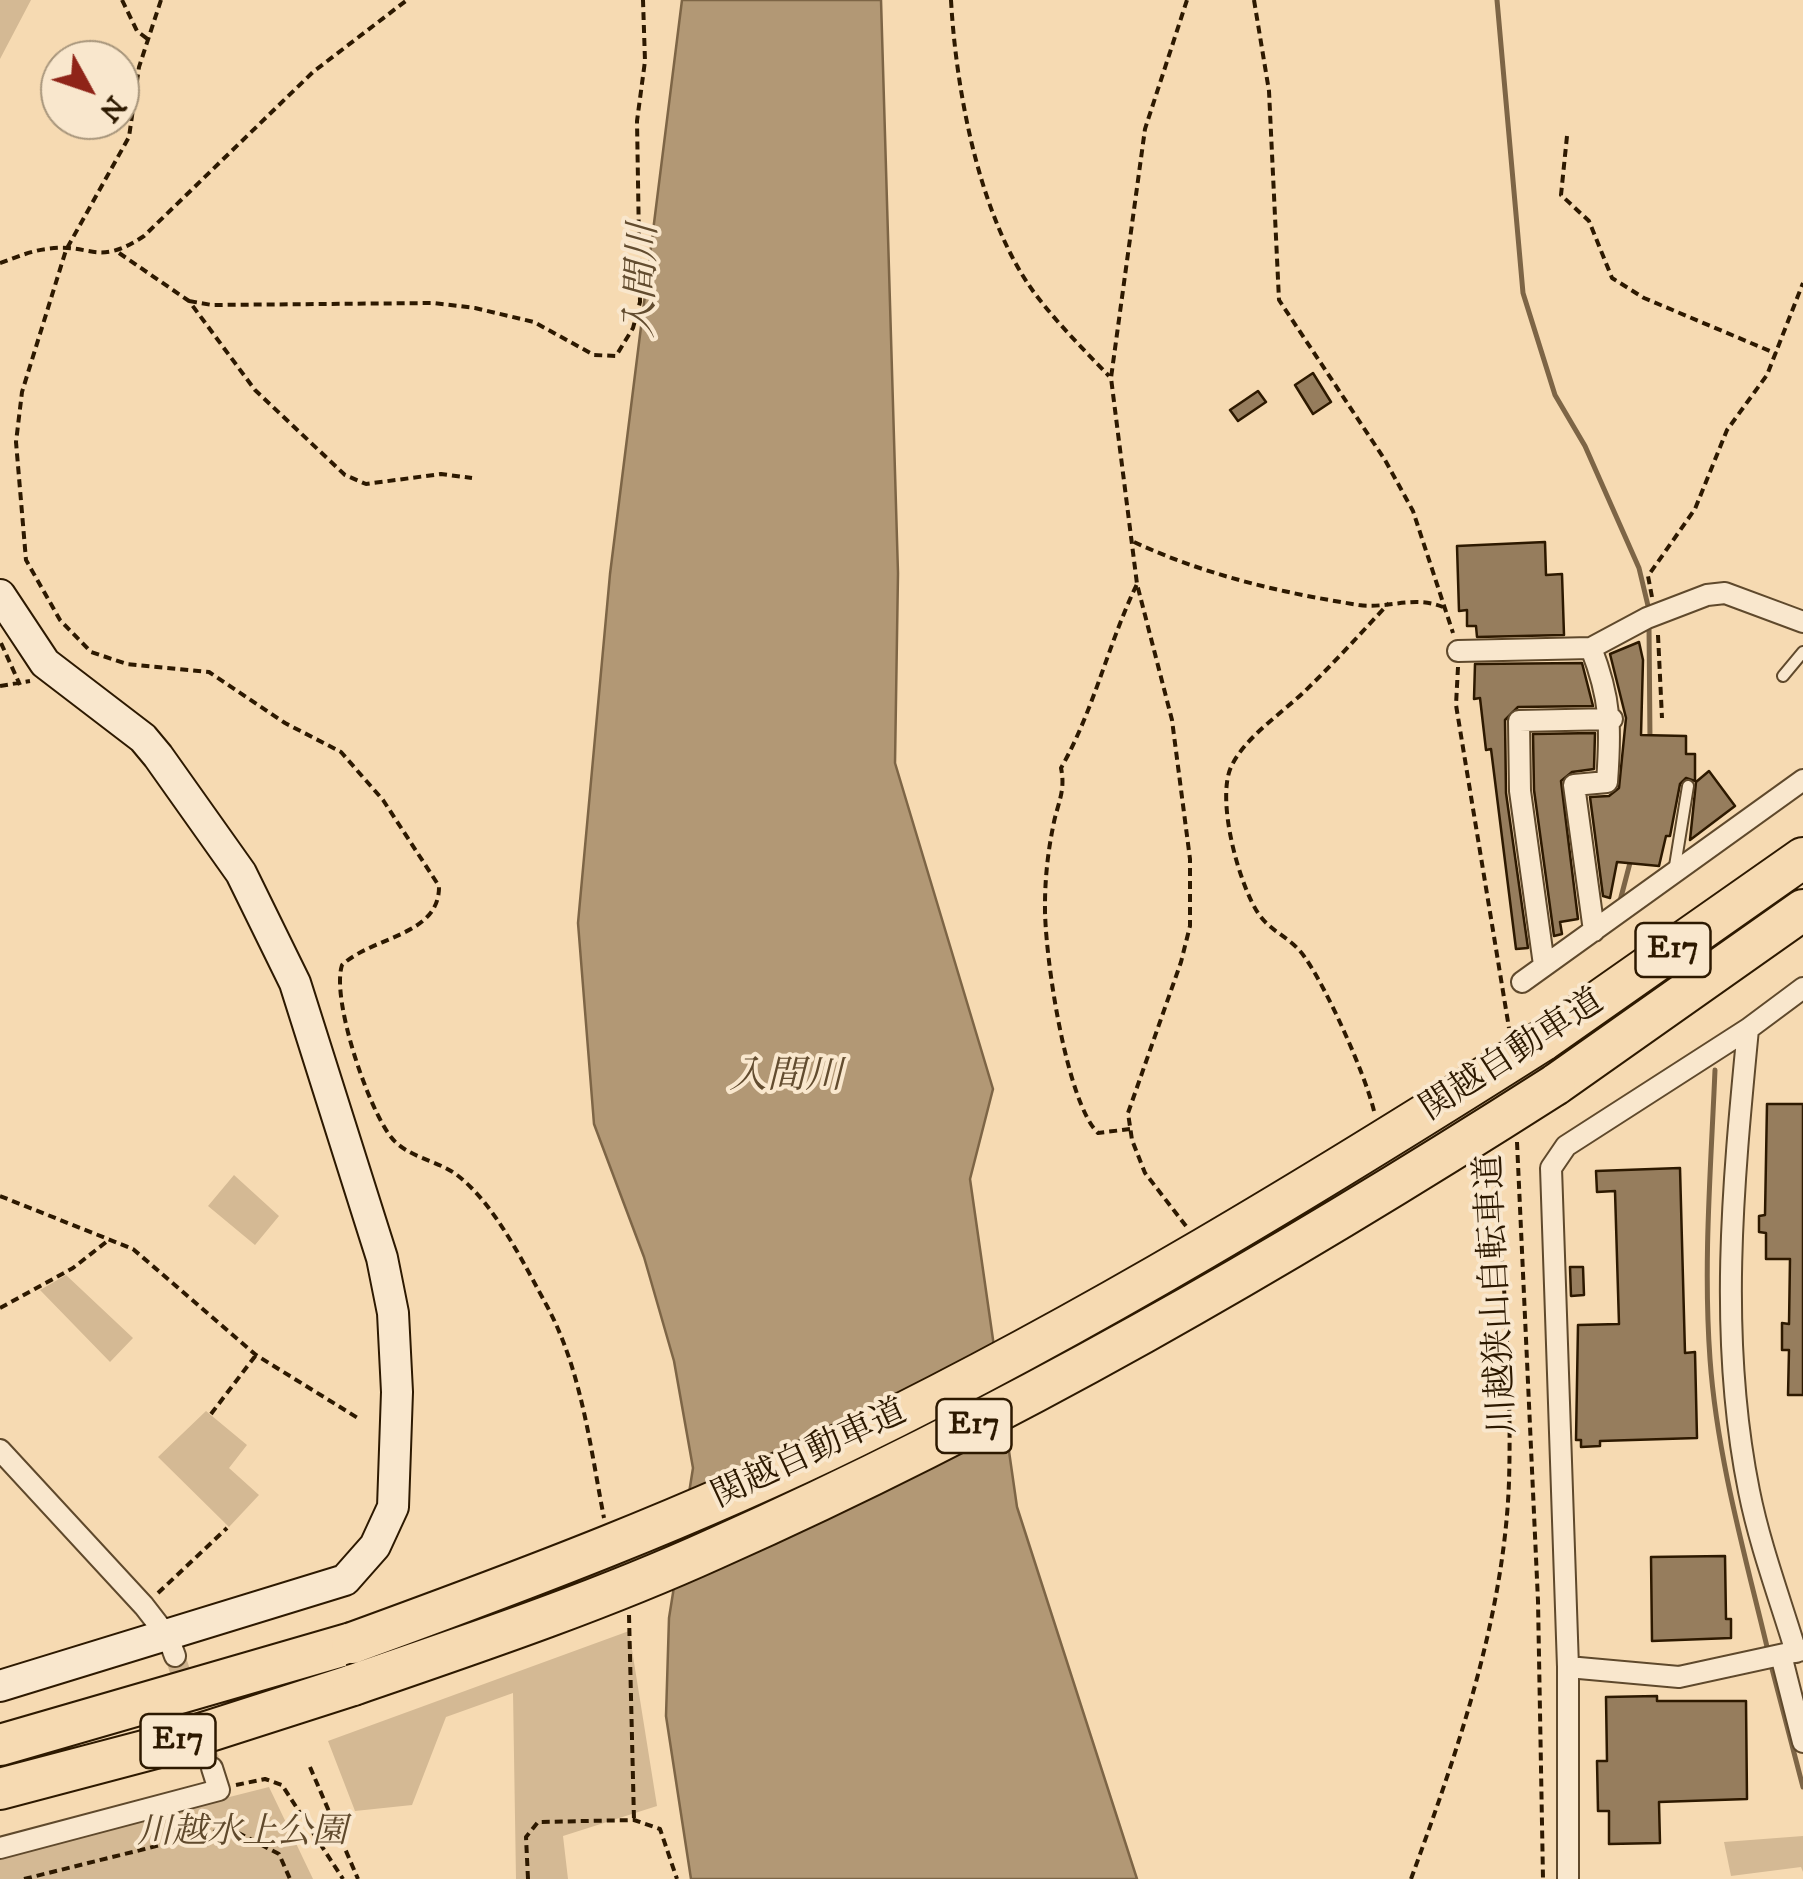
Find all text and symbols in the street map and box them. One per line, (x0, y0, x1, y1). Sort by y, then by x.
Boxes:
north arrow (40, 40, 140, 140)
text: N (91, 88, 133, 128)
water label: 入間川 (620, 223, 670, 339)
road number: E17 (1636, 923, 1710, 977)
street label: 関越自動車道 (1414, 982, 1612, 1132)
water label: 入間川 (729, 1056, 843, 1102)
street label: 川越狭山自転車道 (1471, 1153, 1527, 1435)
street label: 関越自動車道 (706, 1393, 914, 1519)
road number: E17 (936, 1399, 1012, 1453)
road number: E17 (140, 1714, 216, 1768)
park label: 川越水上公園 (137, 1814, 347, 1856)

